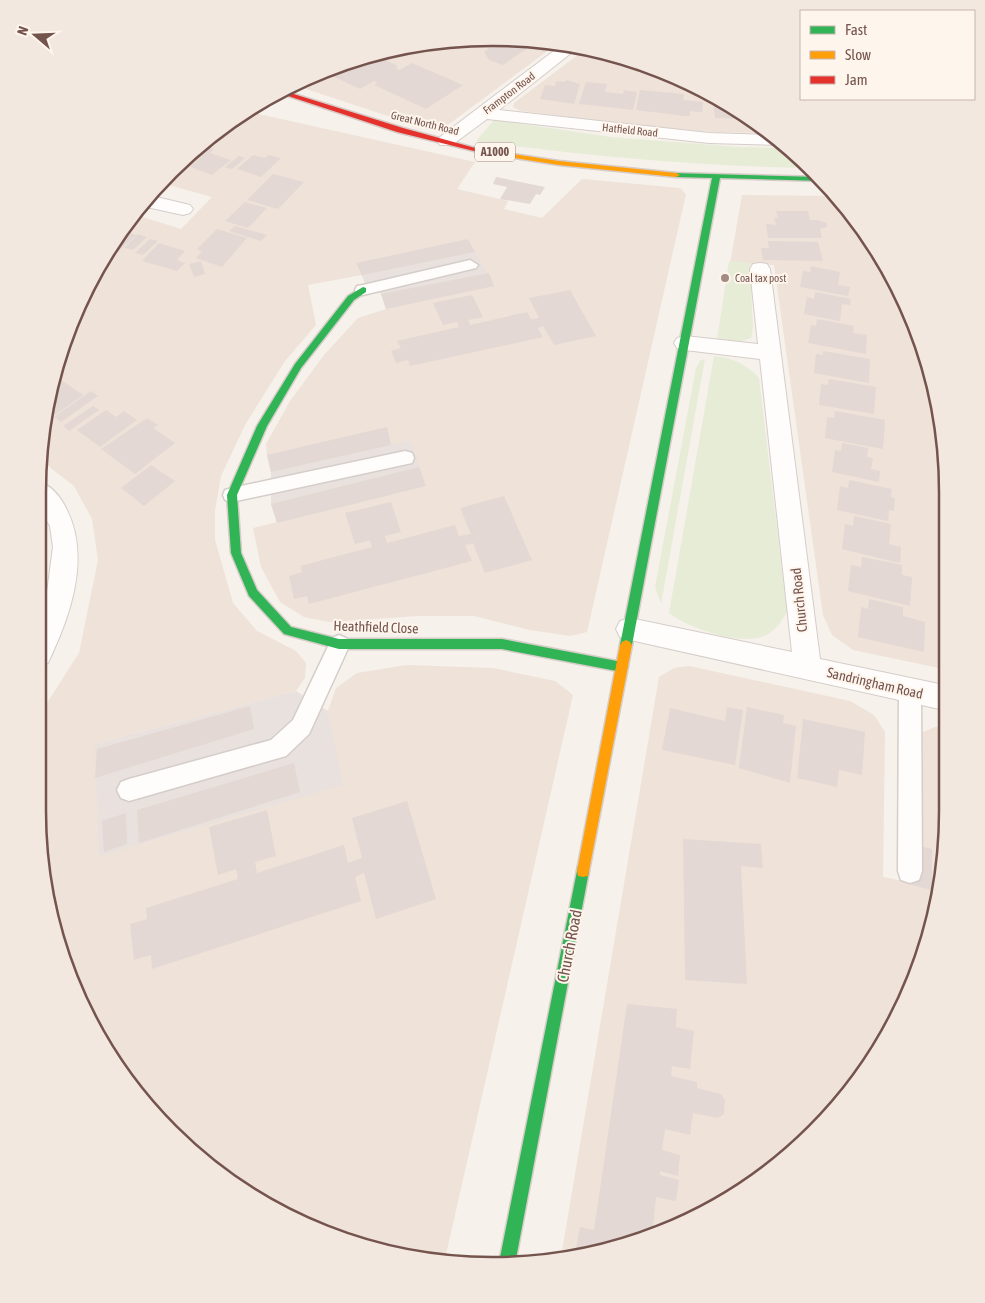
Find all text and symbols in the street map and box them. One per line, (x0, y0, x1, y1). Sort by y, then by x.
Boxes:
north arrow (10, 10, 60, 60)
legend (800, 10, 975, 100)
text: Fast (845, 21, 867, 38)
text: N (14, 24, 32, 37)
text: Slow (845, 46, 871, 63)
street label: Frampton Road (481, 70, 537, 116)
text: Jam (845, 71, 868, 88)
street label: Great North Road (390, 109, 460, 137)
street label: Hatfield Road (602, 121, 658, 139)
road number: A1000 (475, 142, 515, 162)
marker: Coal tax post (719, 272, 731, 284)
place label: Coal tax post (735, 272, 786, 284)
street label: Church Road (788, 567, 810, 633)
street label: Heathfield Close (333, 618, 419, 636)
street label: Sandringham Road (825, 664, 925, 702)
street label: Church Road (553, 908, 585, 984)

